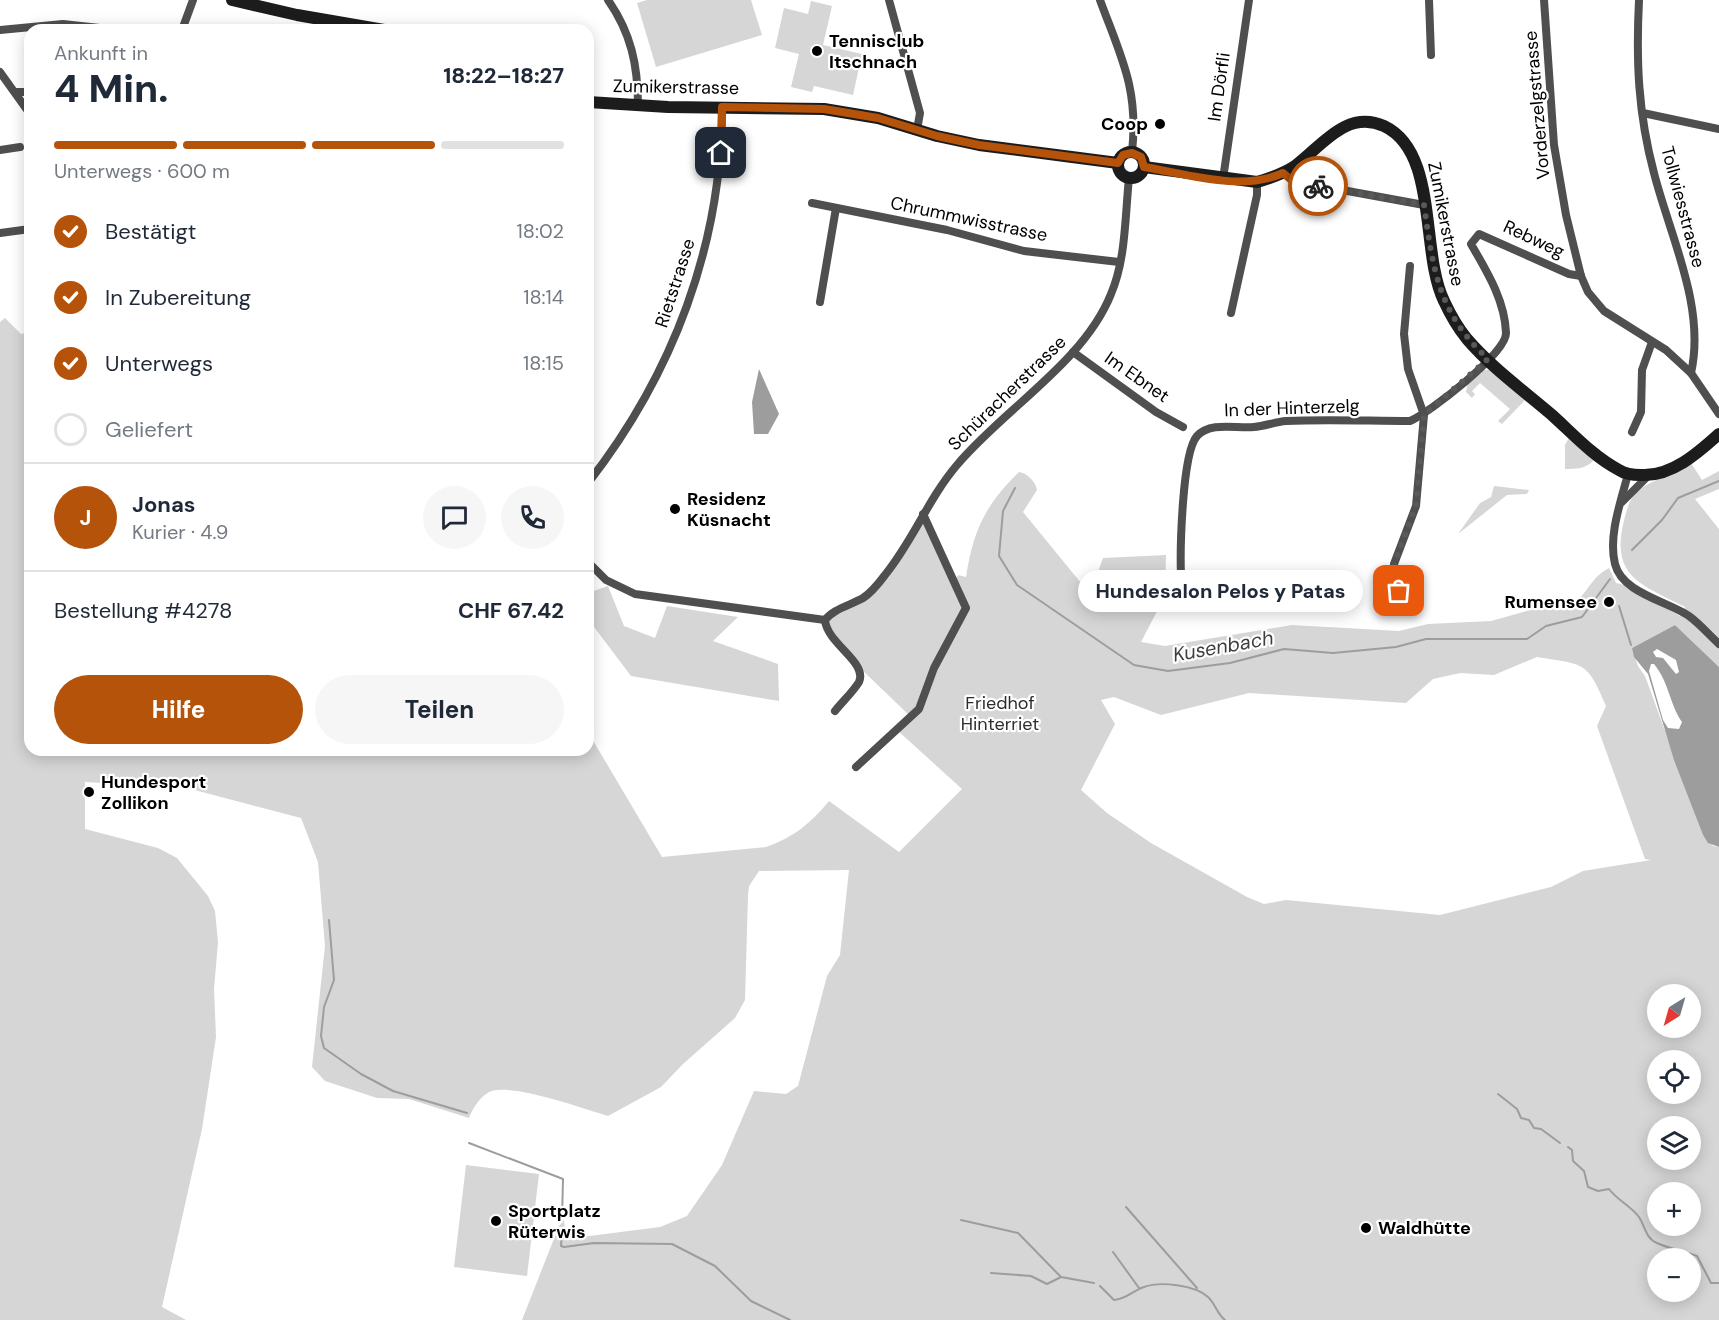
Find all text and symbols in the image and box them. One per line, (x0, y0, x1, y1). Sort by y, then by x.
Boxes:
place label: Tennisclub Itschnach (829, 29, 924, 74)
street label: Vorderzelgstrasse (1519, 30, 1555, 180)
text: Ankunft in (54, 40, 148, 66)
marker: Tennisclub Itschnach (810, 44, 824, 58)
street label: Im Dörfli (1202, 51, 1236, 123)
text: 18:22–18:27 (443, 61, 564, 90)
text: 4 Min. (54, 63, 168, 114)
street label: Zumikerstrasse (613, 74, 739, 100)
place label: Coop (1101, 112, 1148, 136)
marker: Coop (1153, 117, 1167, 131)
pin (695, 127, 746, 178)
icon: home (704, 136, 737, 169)
street label: Tollwiesstrasse (1655, 144, 1711, 270)
courier (1288, 156, 1348, 216)
text: Unterwegs · 600 m (54, 158, 230, 184)
street label: Zumikerstrasse (1422, 160, 1470, 288)
icon: bike (1302, 170, 1335, 203)
street label: Chrummwisstrasse (888, 191, 1050, 247)
street label: Rebweg (1500, 214, 1568, 264)
icon: check (54, 215, 87, 248)
text: Bestätigt (105, 217, 196, 246)
text: 18:02 (517, 218, 564, 244)
street label: Rietstrasse (649, 235, 701, 331)
icon: check (54, 281, 87, 314)
text: In Zubereitung (105, 283, 251, 312)
text: 18:14 (523, 284, 564, 310)
street label: Schüracherstrasse (943, 330, 1071, 456)
street label: Im Ebnet (1100, 346, 1174, 408)
icon: check (54, 347, 87, 380)
text: Unterwegs (105, 349, 213, 378)
text: 18:15 (523, 350, 564, 376)
street label: In der Hinterzelg (1224, 394, 1360, 422)
text: Geliefert (105, 415, 193, 444)
button: chat (423, 486, 486, 549)
button: phone (501, 486, 564, 549)
place label: Residenz Küsnacht (687, 487, 771, 532)
text: Jonas (132, 490, 196, 519)
marker: Residenz Küsnacht (668, 502, 682, 516)
text: J (80, 503, 91, 532)
text: Kurier · 4.9 (132, 519, 228, 545)
pin (1373, 565, 1424, 616)
callout: Hundesalon Pelos y Patas (1078, 570, 1363, 612)
icon: bag (1382, 574, 1415, 607)
text: Hundesalon Pelos y Patas (1095, 578, 1346, 604)
place label: Rumensee (1504, 590, 1597, 614)
marker: Rumensee (1602, 595, 1616, 609)
text: Bestellung #4278 (54, 596, 232, 625)
text: CHF 67.42 (458, 596, 564, 625)
water label: Kusenbach (1171, 624, 1275, 668)
button: Hilfe (54, 675, 303, 744)
button: Teilen (315, 675, 564, 744)
park label: Friedhof Hinterriet (961, 691, 1039, 736)
place label: Hundesport Zollikon (101, 770, 206, 815)
marker: Hundesport Zollikon (82, 785, 96, 799)
north arrow (1647, 984, 1701, 1038)
map controls (1647, 984, 1701, 1302)
button: locate (1647, 1050, 1701, 1104)
button: layers (1647, 1116, 1701, 1170)
button: + (1647, 1182, 1701, 1236)
place label: Sportplatz Rüterwis (508, 1199, 601, 1244)
marker: Sportplatz Rüterwis (489, 1214, 503, 1228)
place label: Waldhütte (1378, 1216, 1471, 1240)
marker: Waldhütte (1359, 1221, 1373, 1235)
button: − (1647, 1248, 1701, 1302)

